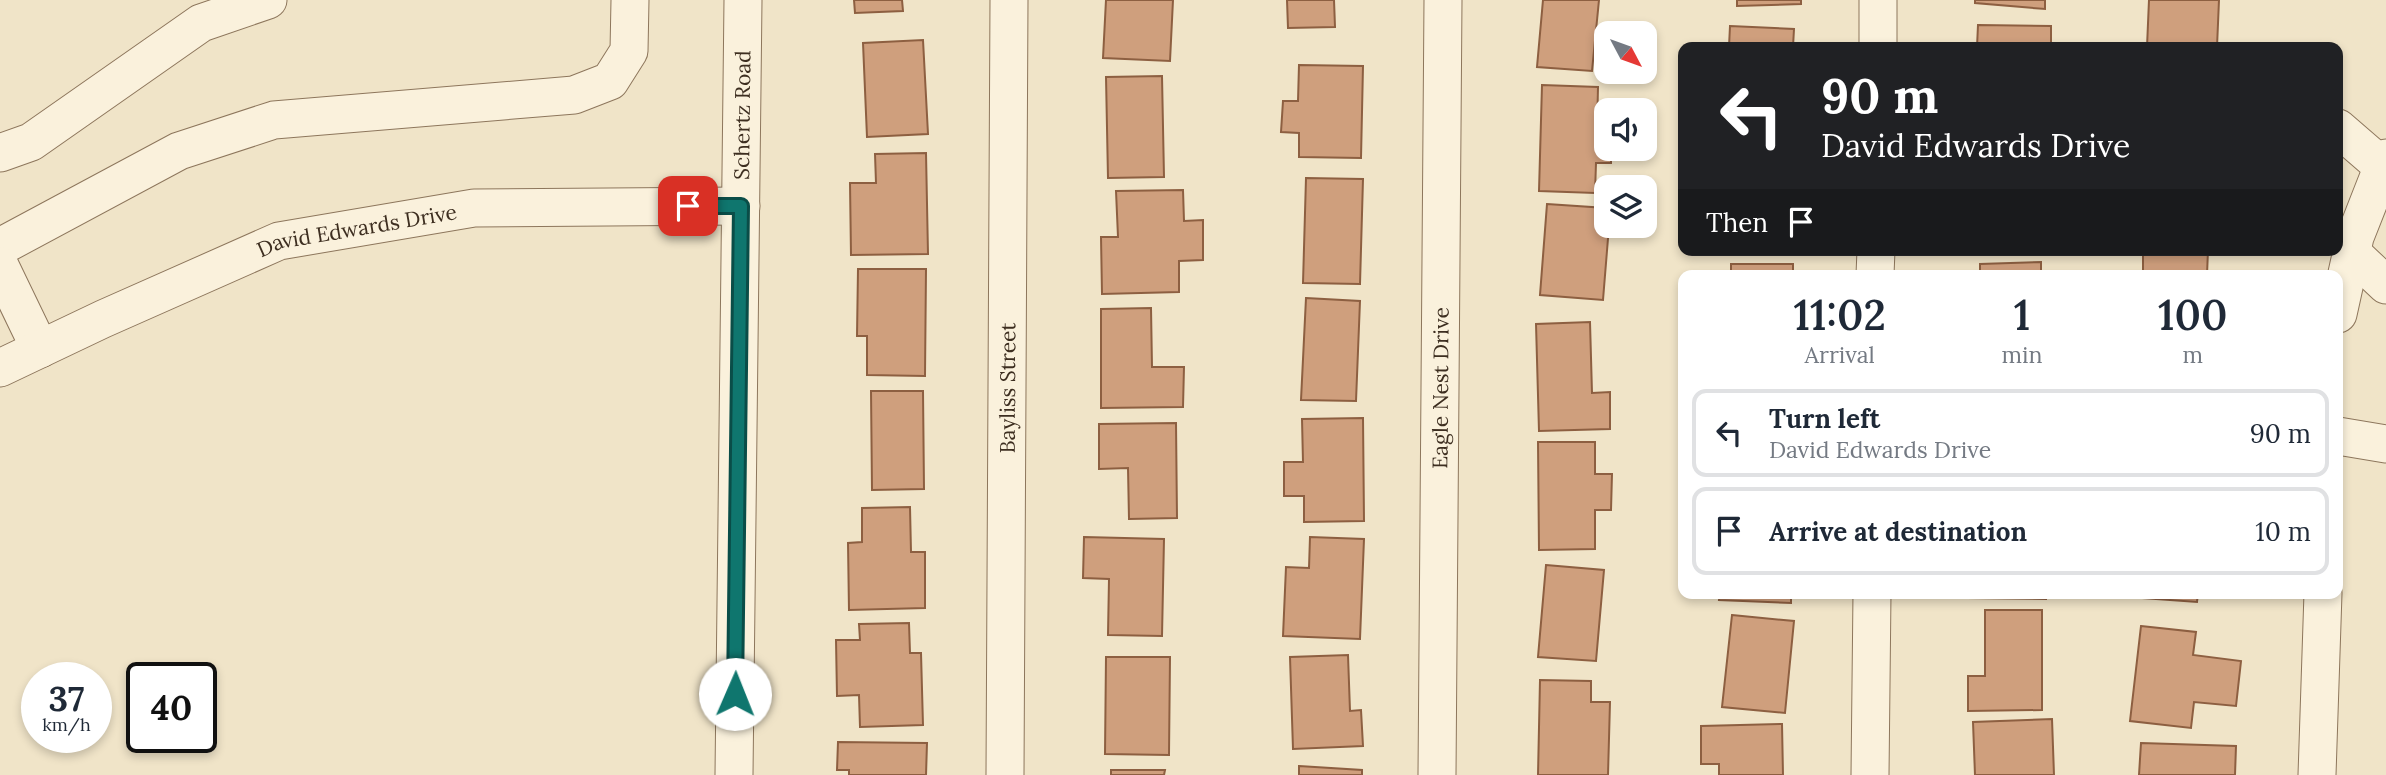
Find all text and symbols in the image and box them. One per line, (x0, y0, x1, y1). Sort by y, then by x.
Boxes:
north arrow (1594, 21, 1657, 84)
map controls (1594, 21, 1657, 238)
street label: Schertz Road (727, 50, 756, 180)
text: 90 m (1821, 64, 1938, 126)
icon: left (1706, 70, 1797, 161)
button: sound (1594, 98, 1657, 161)
text: David Edwards Drive (1821, 125, 2130, 166)
button: layers (1594, 175, 1657, 238)
pin (658, 176, 718, 236)
icon: arrive (669, 187, 707, 225)
street label: David Edwards Drive (252, 198, 459, 263)
icon: arrive (1782, 203, 1820, 241)
text: Then (1706, 206, 1768, 239)
text: 11:02 (1794, 288, 1886, 342)
text: 1 (2014, 288, 2030, 342)
text: 100 (2158, 288, 2227, 342)
street label: Eagle Nest Drive (1426, 307, 1454, 469)
street label: Bayliss Street (993, 322, 1021, 454)
text: Arrival (1805, 340, 1875, 369)
text: min (2001, 340, 2042, 369)
text: m (2182, 340, 2203, 369)
text: Turn left (1769, 402, 1880, 435)
icon: left (1710, 414, 1748, 452)
text: 90 m (2250, 417, 2311, 450)
text: David Edwards Drive (1769, 435, 1991, 464)
icon: arrive (1710, 512, 1748, 550)
text: Arrive at destination (1769, 515, 2027, 548)
text: 10 m (2255, 515, 2311, 548)
position arrow (698, 657, 772, 731)
speed limit sign: 40 (126, 662, 217, 753)
text: 37 (48, 676, 85, 721)
text: km/h (42, 713, 91, 736)

